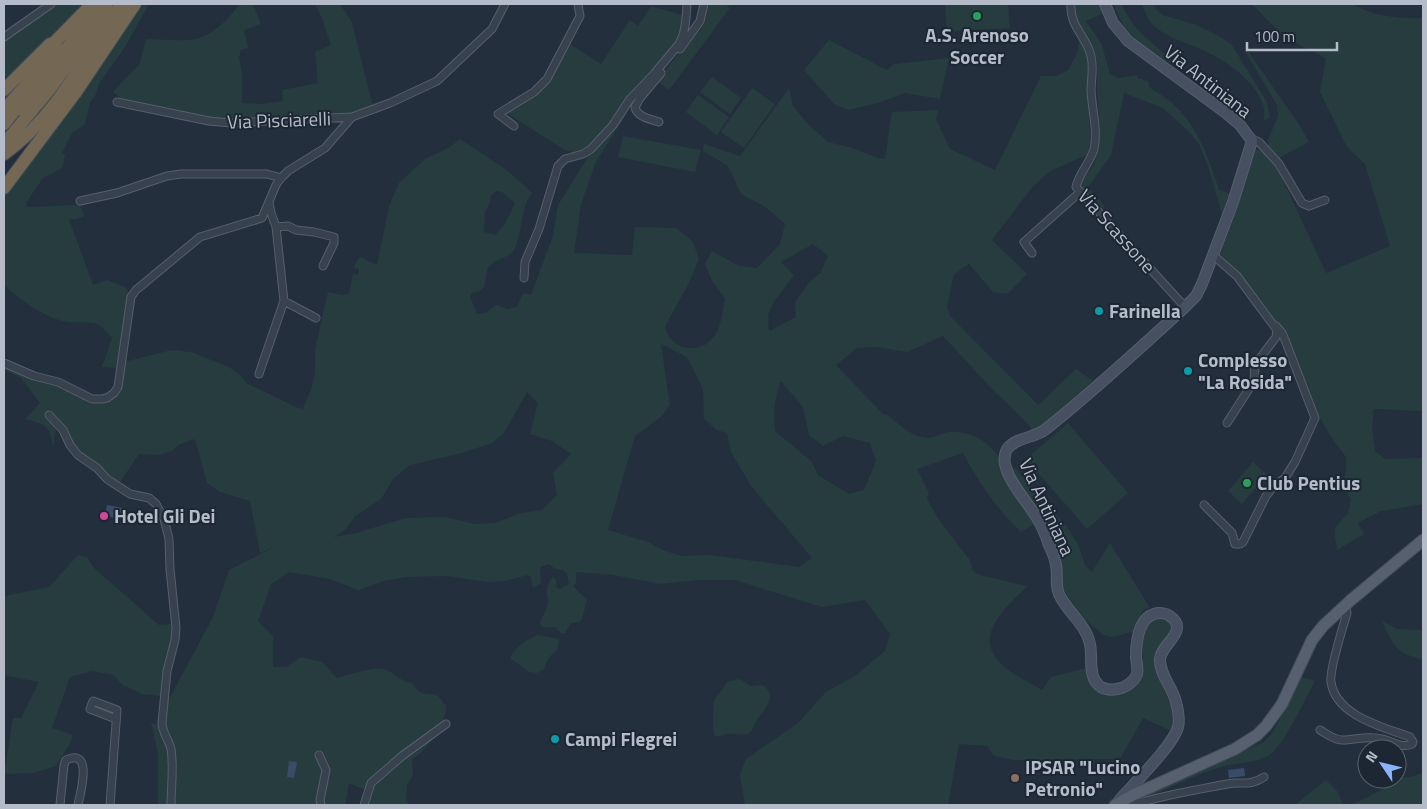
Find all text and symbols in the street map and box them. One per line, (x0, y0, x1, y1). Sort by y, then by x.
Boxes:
marker: A.S. Arenoso Soccer (971, 10, 983, 22)
place label: A.S. Arenoso Soccer (925, 20, 1029, 71)
scale bar (1247, 20, 1337, 52)
text: 100 m (1254, 25, 1295, 48)
street label: Via Antiniana (1158, 37, 1259, 125)
street label: Via Pisciarelli (226, 103, 331, 136)
street label: Via Scassone (1072, 182, 1163, 279)
place label: Farinella (1109, 296, 1181, 325)
marker: Farinella (1093, 305, 1105, 317)
place label: Complesso "La Rosida" (1198, 345, 1292, 396)
marker: Complesso "La Rosida" (1182, 365, 1194, 377)
street label: Via Antiniana (1012, 453, 1083, 561)
place label: Club Pentius (1257, 468, 1360, 497)
marker: Club Pentius (1241, 477, 1253, 489)
place label: Hotel Gli Dei (114, 501, 215, 530)
marker: Hotel Gli Dei (98, 510, 110, 522)
place label: Campi Flegrei (565, 724, 677, 753)
marker: Campi Flegrei (549, 733, 561, 745)
north arrow (1357, 739, 1407, 789)
text: N (1360, 746, 1382, 766)
place label: IPSAR "Lucino Petronio" (1025, 752, 1140, 803)
marker: IPSAR "Lucino Petronio" (1009, 772, 1021, 784)

